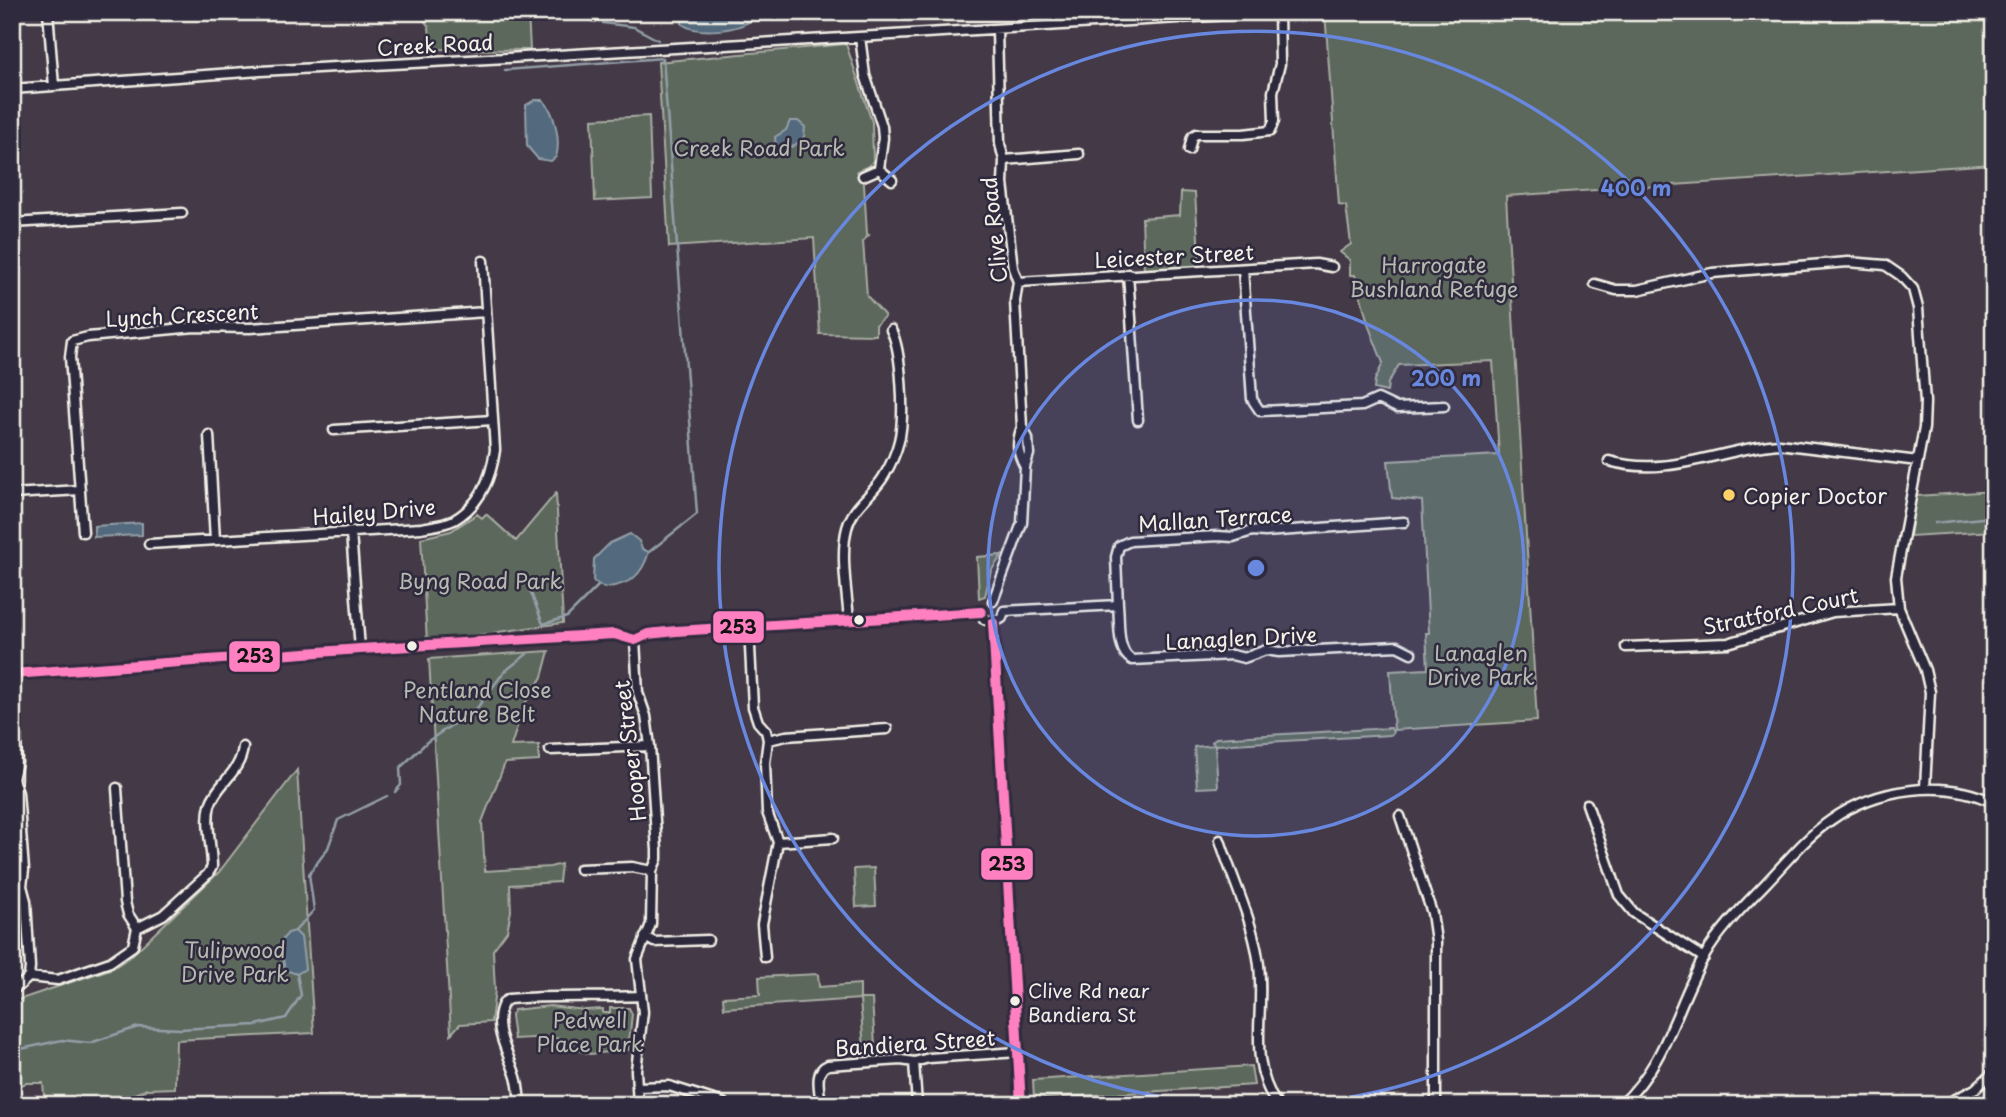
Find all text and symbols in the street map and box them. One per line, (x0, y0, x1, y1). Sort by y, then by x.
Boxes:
street label: Creek Road (376, 25, 494, 63)
park label: Creek Road Park (673, 131, 845, 163)
text: 400 m (1601, 171, 1671, 203)
street label: Clive Road (972, 175, 1014, 285)
street label: Leicester Street (1093, 235, 1255, 275)
park label: Harrogate Bushland Refuge (1349, 248, 1519, 304)
street label: Lynch Crescent (105, 294, 259, 334)
text: 200 m (1411, 361, 1481, 393)
place label: Copier Doctor (1743, 479, 1887, 511)
marker: Copier Doctor (1721, 487, 1737, 503)
street label: Hailey Drive (311, 490, 437, 532)
street label: Mallan Terrace (1137, 497, 1293, 539)
centre of rings (1244, 556, 1268, 580)
park label: Byng Road Park (398, 564, 562, 596)
street label: Stratford Court (1699, 578, 1861, 642)
line badge: 253 (712, 610, 765, 644)
text: 253 (719, 612, 757, 640)
unlabelled marker (852, 613, 866, 627)
street label: Lanaglen Drive (1165, 617, 1317, 657)
park label: Lanaglen Drive Park (1427, 636, 1535, 692)
unlabelled marker (405, 639, 419, 653)
line badge: 253 (228, 640, 281, 673)
text: 253 (236, 641, 274, 669)
park label: Pentland Close Nature Belt (403, 673, 551, 729)
street label: Hooper Street (604, 679, 654, 823)
line badge: 253 (980, 847, 1034, 881)
text: 253 (988, 849, 1026, 877)
park label: Tulipwood Drive Park (181, 933, 289, 989)
place label: Clive Rd near Bandiera St (1028, 976, 1150, 1028)
marker: Clive Rd near Bandiera St (1008, 994, 1022, 1008)
park label: Pedwell Place Park (536, 1003, 644, 1059)
street label: Bandiera Street (834, 1020, 996, 1064)

